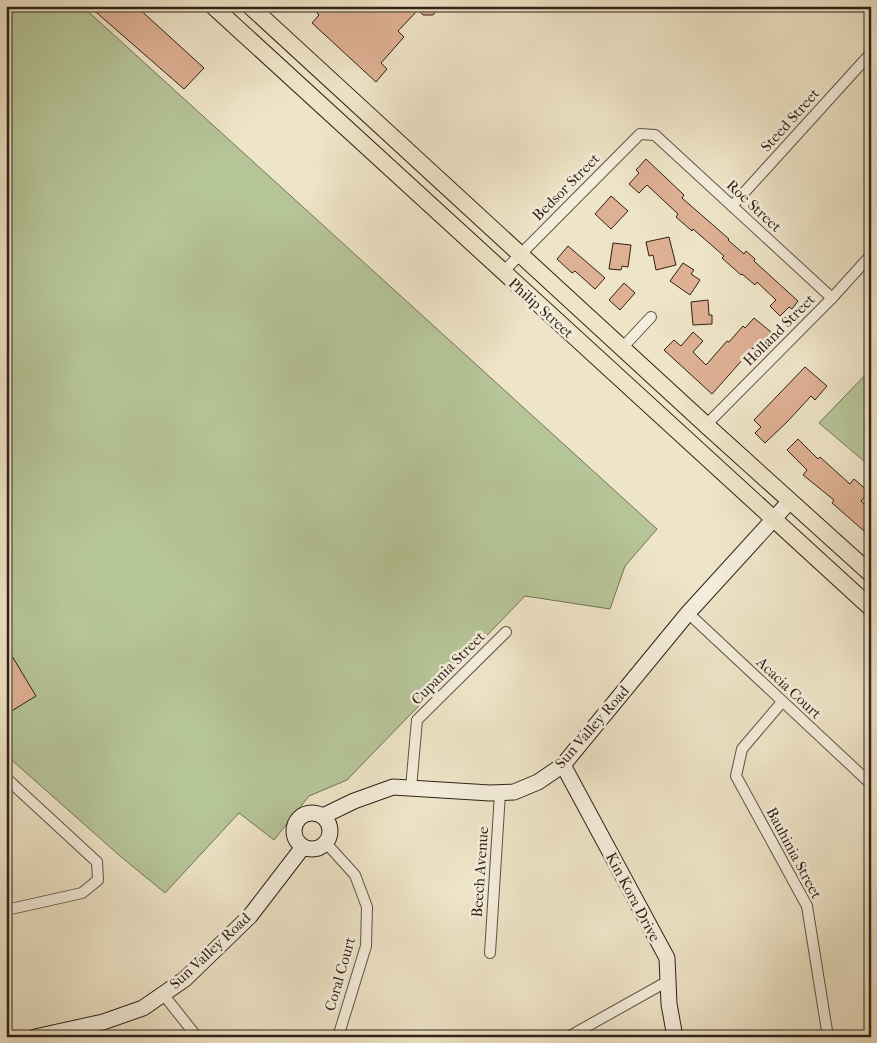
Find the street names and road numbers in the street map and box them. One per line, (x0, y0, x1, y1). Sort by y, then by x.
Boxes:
street label: Steed Street (757, 84, 824, 155)
street label: Bedsor Street (529, 149, 604, 224)
street label: Roe Street (723, 176, 786, 236)
street label: Philip Street (505, 274, 578, 342)
street label: Holland Street (739, 290, 819, 370)
street label: Cupania Street (408, 627, 489, 708)
street label: Acacia Court (752, 653, 826, 723)
street label: Sun Valley Road (551, 681, 633, 772)
street label: Bauhinia Street (762, 804, 826, 902)
street label: Beech Avenue (468, 825, 492, 918)
street label: Kin Kora Drive (602, 849, 664, 945)
street label: Sun Valley Road (166, 908, 255, 993)
street label: Coral Court (321, 934, 359, 1013)

